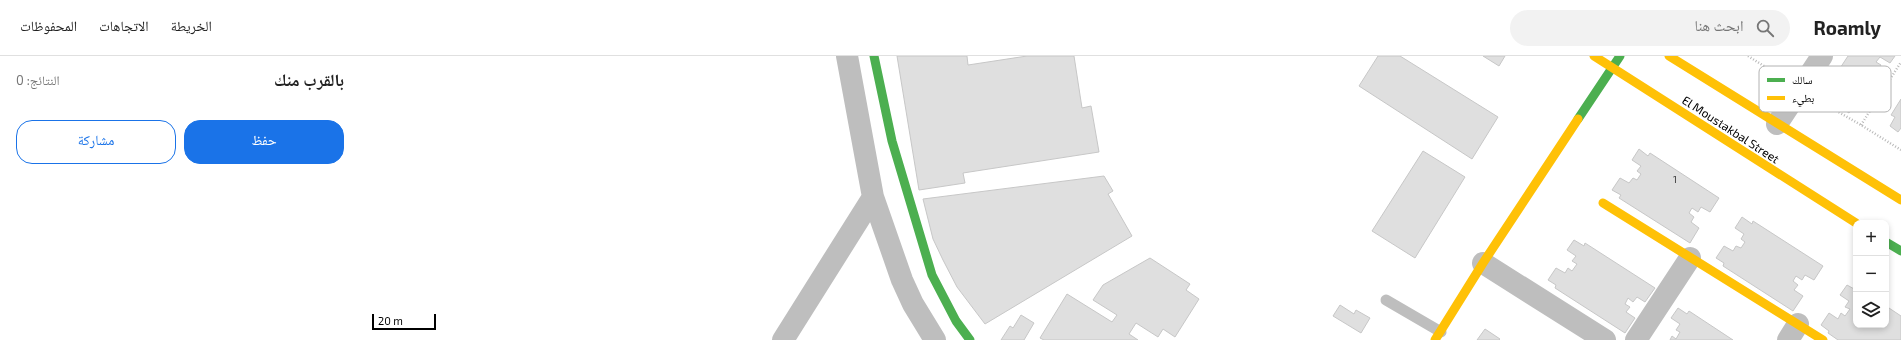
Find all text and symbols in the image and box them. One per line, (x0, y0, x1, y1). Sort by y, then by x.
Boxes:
search box (1510, 10, 1790, 46)
text: ابحث هنا (1694, 16, 1744, 34)
text: Roamly (1814, 16, 1881, 39)
text: المحفوظات (20, 17, 77, 34)
text: الاتجاهات (99, 17, 149, 34)
text: الخريطة (171, 17, 212, 34)
icon: search (1754, 17, 1776, 39)
legend (1759, 66, 1891, 112)
text: بالقرب منك (274, 69, 344, 89)
text: النتائج: 0 (16, 72, 60, 88)
text: سالك (1792, 73, 1812, 86)
text: بطيء (1792, 91, 1814, 107)
street label: El Moustakbal Street (1680, 92, 1783, 166)
button: مشاركة (16, 120, 176, 164)
button: حفظ (184, 120, 344, 164)
house number: 1 (1673, 173, 1677, 185)
map controls (1853, 220, 1889, 328)
button: + (1853, 220, 1889, 256)
button: − (1853, 256, 1889, 292)
button: layers (1853, 292, 1889, 328)
scale bar (372, 312, 436, 331)
text: 20 m (378, 314, 403, 327)

